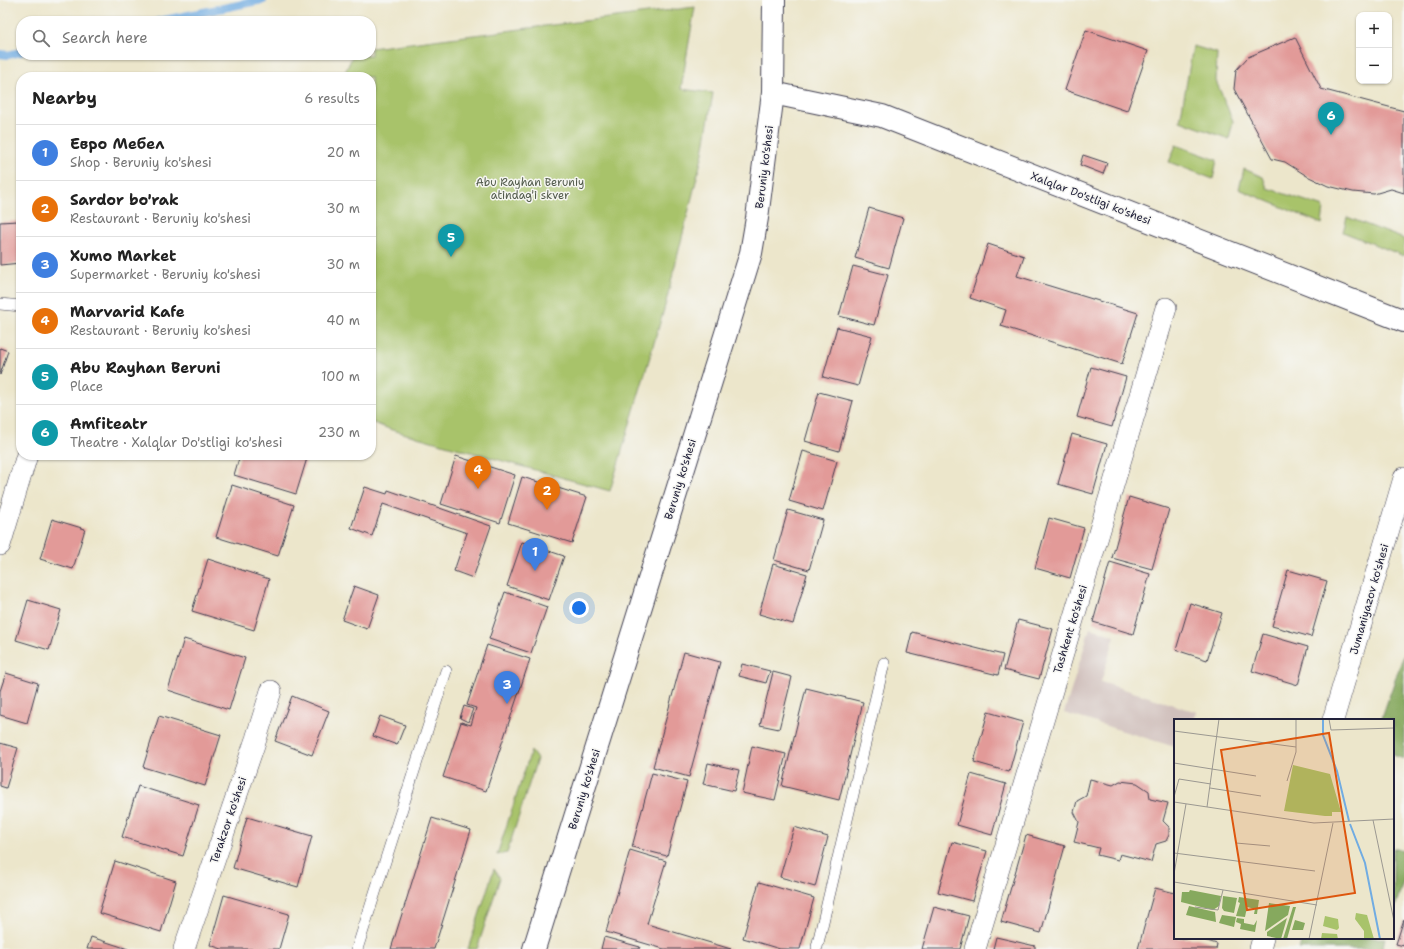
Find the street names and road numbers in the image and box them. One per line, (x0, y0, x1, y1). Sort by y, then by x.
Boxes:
street label: Beruniy ko'shesi (752, 125, 777, 210)
street label: Xalqlar Do'stligi ko'shesi (1029, 169, 1153, 228)
street label: Beruniy ko'shesi (661, 437, 700, 521)
street label: Jumaniyazov ko'shesi (1346, 542, 1393, 656)
street label: Tashkent ko'shesi (1050, 583, 1091, 675)
street label: Beruniy ko'shesi (565, 747, 604, 831)
street label: Terakzor ko'shesi (207, 775, 250, 866)

